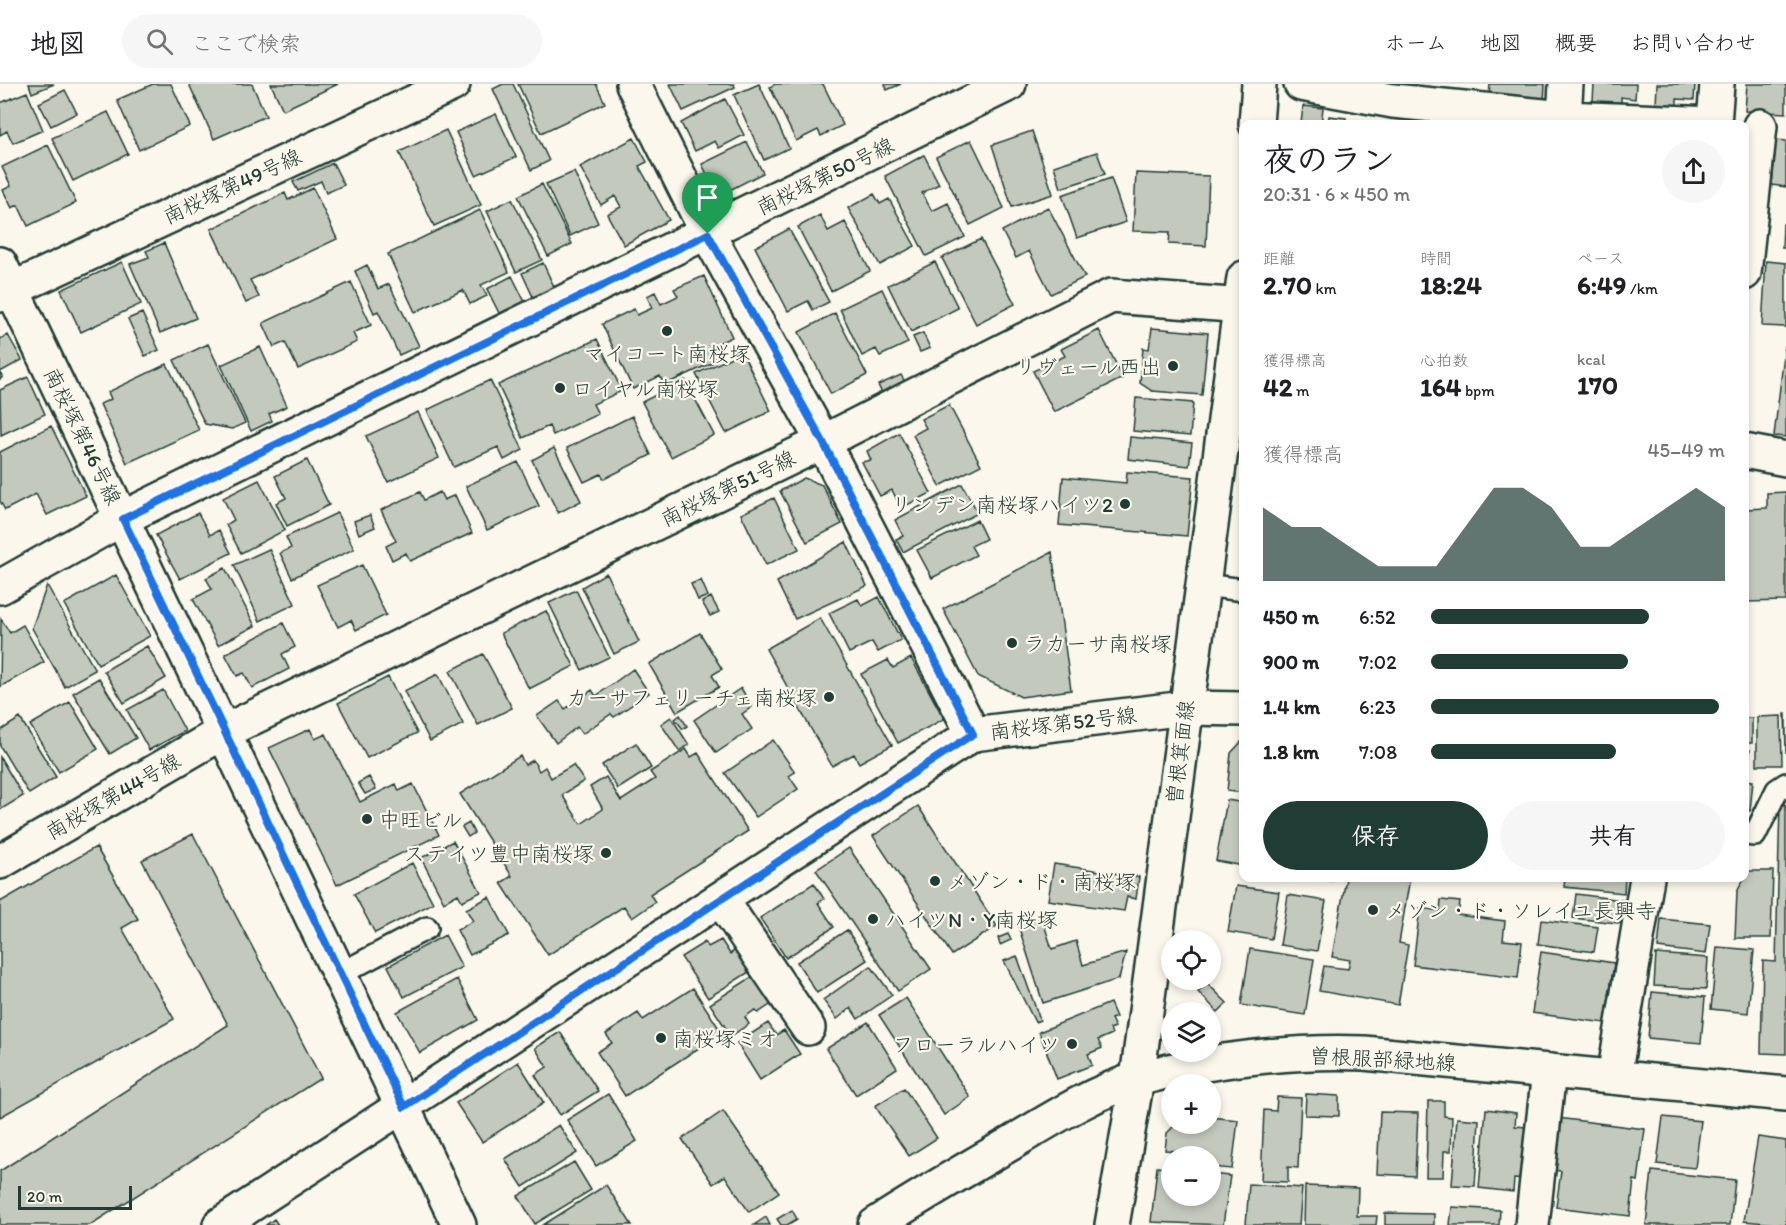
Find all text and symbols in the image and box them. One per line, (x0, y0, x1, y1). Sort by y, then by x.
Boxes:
search box (122, 14, 542, 68)
icon: search (143, 25, 176, 58)
text: 地図 (30, 26, 86, 60)
text: ここで検索 (191, 30, 301, 57)
text: ホーム (1385, 30, 1447, 55)
text: 地図 (1480, 30, 1522, 55)
text: 概要 (1555, 30, 1597, 55)
text: お問い合わせ (1630, 30, 1756, 55)
street label: 南桜塚第50号線 (752, 132, 898, 220)
text: 夜のラン (1263, 140, 1395, 179)
button: share (1662, 140, 1725, 203)
street label: 南桜塚第49号線 (159, 143, 305, 229)
pin (682, 172, 733, 234)
icon: arrive (691, 181, 724, 214)
text: 20:31 · 6 × 450 m (1263, 182, 1410, 206)
text: 距離 (1263, 249, 1295, 268)
text: 時間 (1420, 249, 1452, 268)
text: ペース (1577, 249, 1624, 268)
text: 2.70 (1263, 269, 1312, 301)
text: 18:24 (1420, 269, 1482, 301)
text: 6:49 (1577, 269, 1626, 301)
text: km (1312, 279, 1337, 298)
text: /km (1626, 279, 1658, 298)
marker: マイコート南桜塚 (660, 324, 674, 338)
place label: マイコート南桜塚 (583, 341, 751, 366)
text: kcal (1577, 350, 1605, 369)
text: 獲得標高 (1263, 351, 1327, 370)
text: 心拍数 (1420, 351, 1468, 370)
place label: リヴェール西出 (1015, 354, 1161, 379)
marker: リヴェール西出 (1166, 359, 1180, 373)
street label: 南桜塚第46号線 (39, 363, 127, 509)
text: 170 (1577, 369, 1618, 401)
text: 42 (1263, 371, 1292, 403)
text: 164 (1420, 371, 1461, 403)
place label: ロイヤル南桜塚 (572, 376, 719, 401)
marker: ロイヤル南桜塚 (553, 381, 567, 395)
text: m (1292, 381, 1309, 400)
text: bpm (1461, 381, 1495, 400)
text: 45–49 m (1648, 438, 1725, 462)
text: 獲得標高 (1263, 442, 1343, 466)
street label: 南桜塚第51号線 (657, 445, 799, 531)
place label: リンデン南桜塚ハイツ2 (891, 492, 1113, 517)
marker: リンデン南桜塚ハイツ2 (1118, 497, 1132, 511)
text: 450 m (1263, 605, 1319, 629)
text: 6:52 (1359, 605, 1396, 629)
place label: ラカーサ南桜塚 (1024, 631, 1172, 656)
marker: ラカーサ南桜塚 (1005, 636, 1019, 650)
text: 900 m (1263, 650, 1319, 674)
text: 7:02 (1359, 650, 1397, 674)
place label: カーサフェリーチェ南桜塚 (566, 685, 817, 710)
marker: カーサフェリーチェ南桜塚 (822, 690, 836, 704)
text: 1.4 km (1263, 695, 1320, 719)
text: 6:23 (1359, 695, 1396, 719)
street label: 曽根箕面線 (1161, 698, 1199, 806)
street label: 南桜塚第52号線 (988, 702, 1138, 744)
text: 1.8 km (1263, 740, 1319, 764)
text: 7:08 (1359, 740, 1397, 764)
street label: 南桜塚第44号線 (41, 747, 185, 845)
button: 保存 (1263, 801, 1488, 870)
button: 共有 (1500, 801, 1725, 870)
place label: 中旺ビル (379, 807, 463, 832)
marker: 中旺ビル (360, 812, 374, 826)
place label: ステイツ豊中南桜塚 (404, 841, 594, 866)
marker: ステイツ豊中南桜塚 (599, 846, 613, 860)
place label: メゾン・ド・南桜塚 (947, 869, 1136, 894)
marker: メゾン・ド・南桜塚 (928, 874, 942, 888)
place label: メゾン・ド・ソレイユ長興寺 (1385, 898, 1656, 923)
marker: メゾン・ド・ソレイユ長興寺 (1366, 903, 1380, 917)
place label: ハイツN・Y南桜塚 (885, 907, 1058, 932)
marker: ハイツN・Y南桜塚 (866, 912, 880, 926)
map controls (1161, 930, 1221, 1206)
button: locate (1161, 930, 1221, 990)
button: layers (1161, 1002, 1221, 1062)
place label: 南桜塚ミオ (673, 1026, 778, 1051)
marker: 南桜塚ミオ (654, 1031, 668, 1045)
place label: フローラルハイツ (893, 1032, 1060, 1057)
marker: フローラルハイツ (1065, 1037, 1079, 1051)
street label: 曽根服部緑地線 (1309, 1043, 1457, 1075)
button: + (1161, 1074, 1221, 1134)
button: − (1161, 1146, 1221, 1206)
scale bar (18, 1183, 132, 1210)
text: 20 m (27, 1187, 62, 1206)

